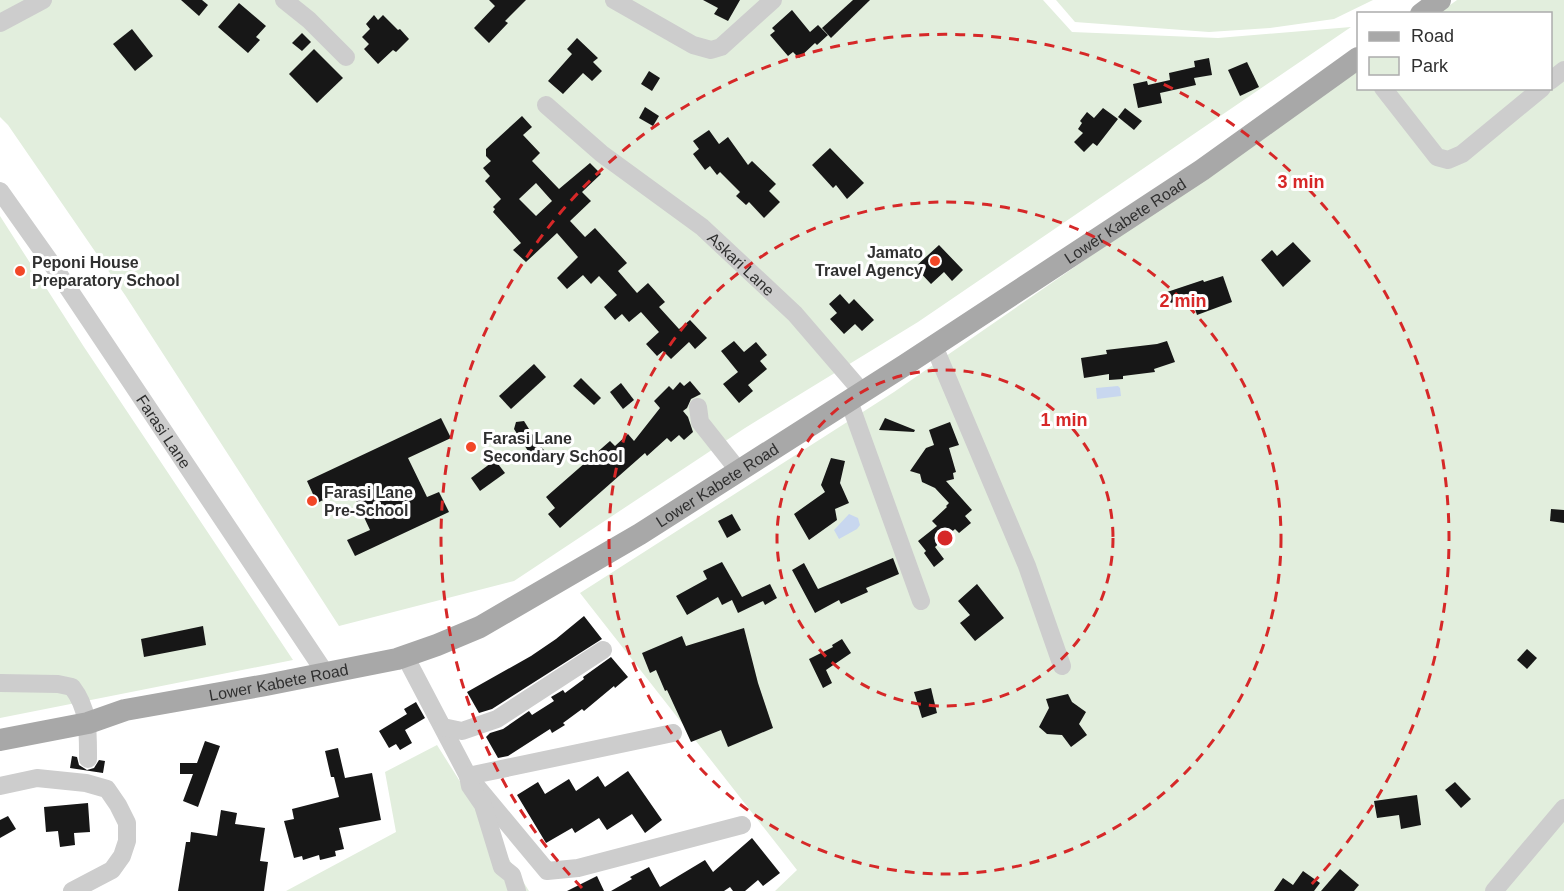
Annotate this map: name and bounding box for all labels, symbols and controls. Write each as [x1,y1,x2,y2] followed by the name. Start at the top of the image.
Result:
[1357,12,1552,90] legend
[1411,26,1454,46] text: Road
[1411,56,1449,76] text: Park
[1277,172,1325,192] text: 3 min
[1061,175,1189,267] street label: Lower Kabete Road
[704,229,778,299] street label: Askari Lane
[815,244,923,279] place label: Jamato Travel Agency
[32,254,180,289] place label: Peponi House Preparatory School
[928,254,942,268] marker: Jamato Travel Agency
[13,264,27,278] marker: Peponi House Preparatory School
[1159,291,1207,311] text: 2 min
[133,392,194,472] street label: Farasi Lane
[1040,410,1088,430] text: 1 min
[483,430,623,465] place label: Farasi Lane Secondary School
[464,440,478,454] marker: Farasi Lane Secondary School
[653,440,782,531] street label: Lower Kabete Road
[324,484,413,519] place label: Farasi Lane Pre-School
[305,494,319,508] marker: Farasi Lane Pre-School
[935,528,955,548] centre of rings
[208,661,350,704] street label: Lower Kabete Road

